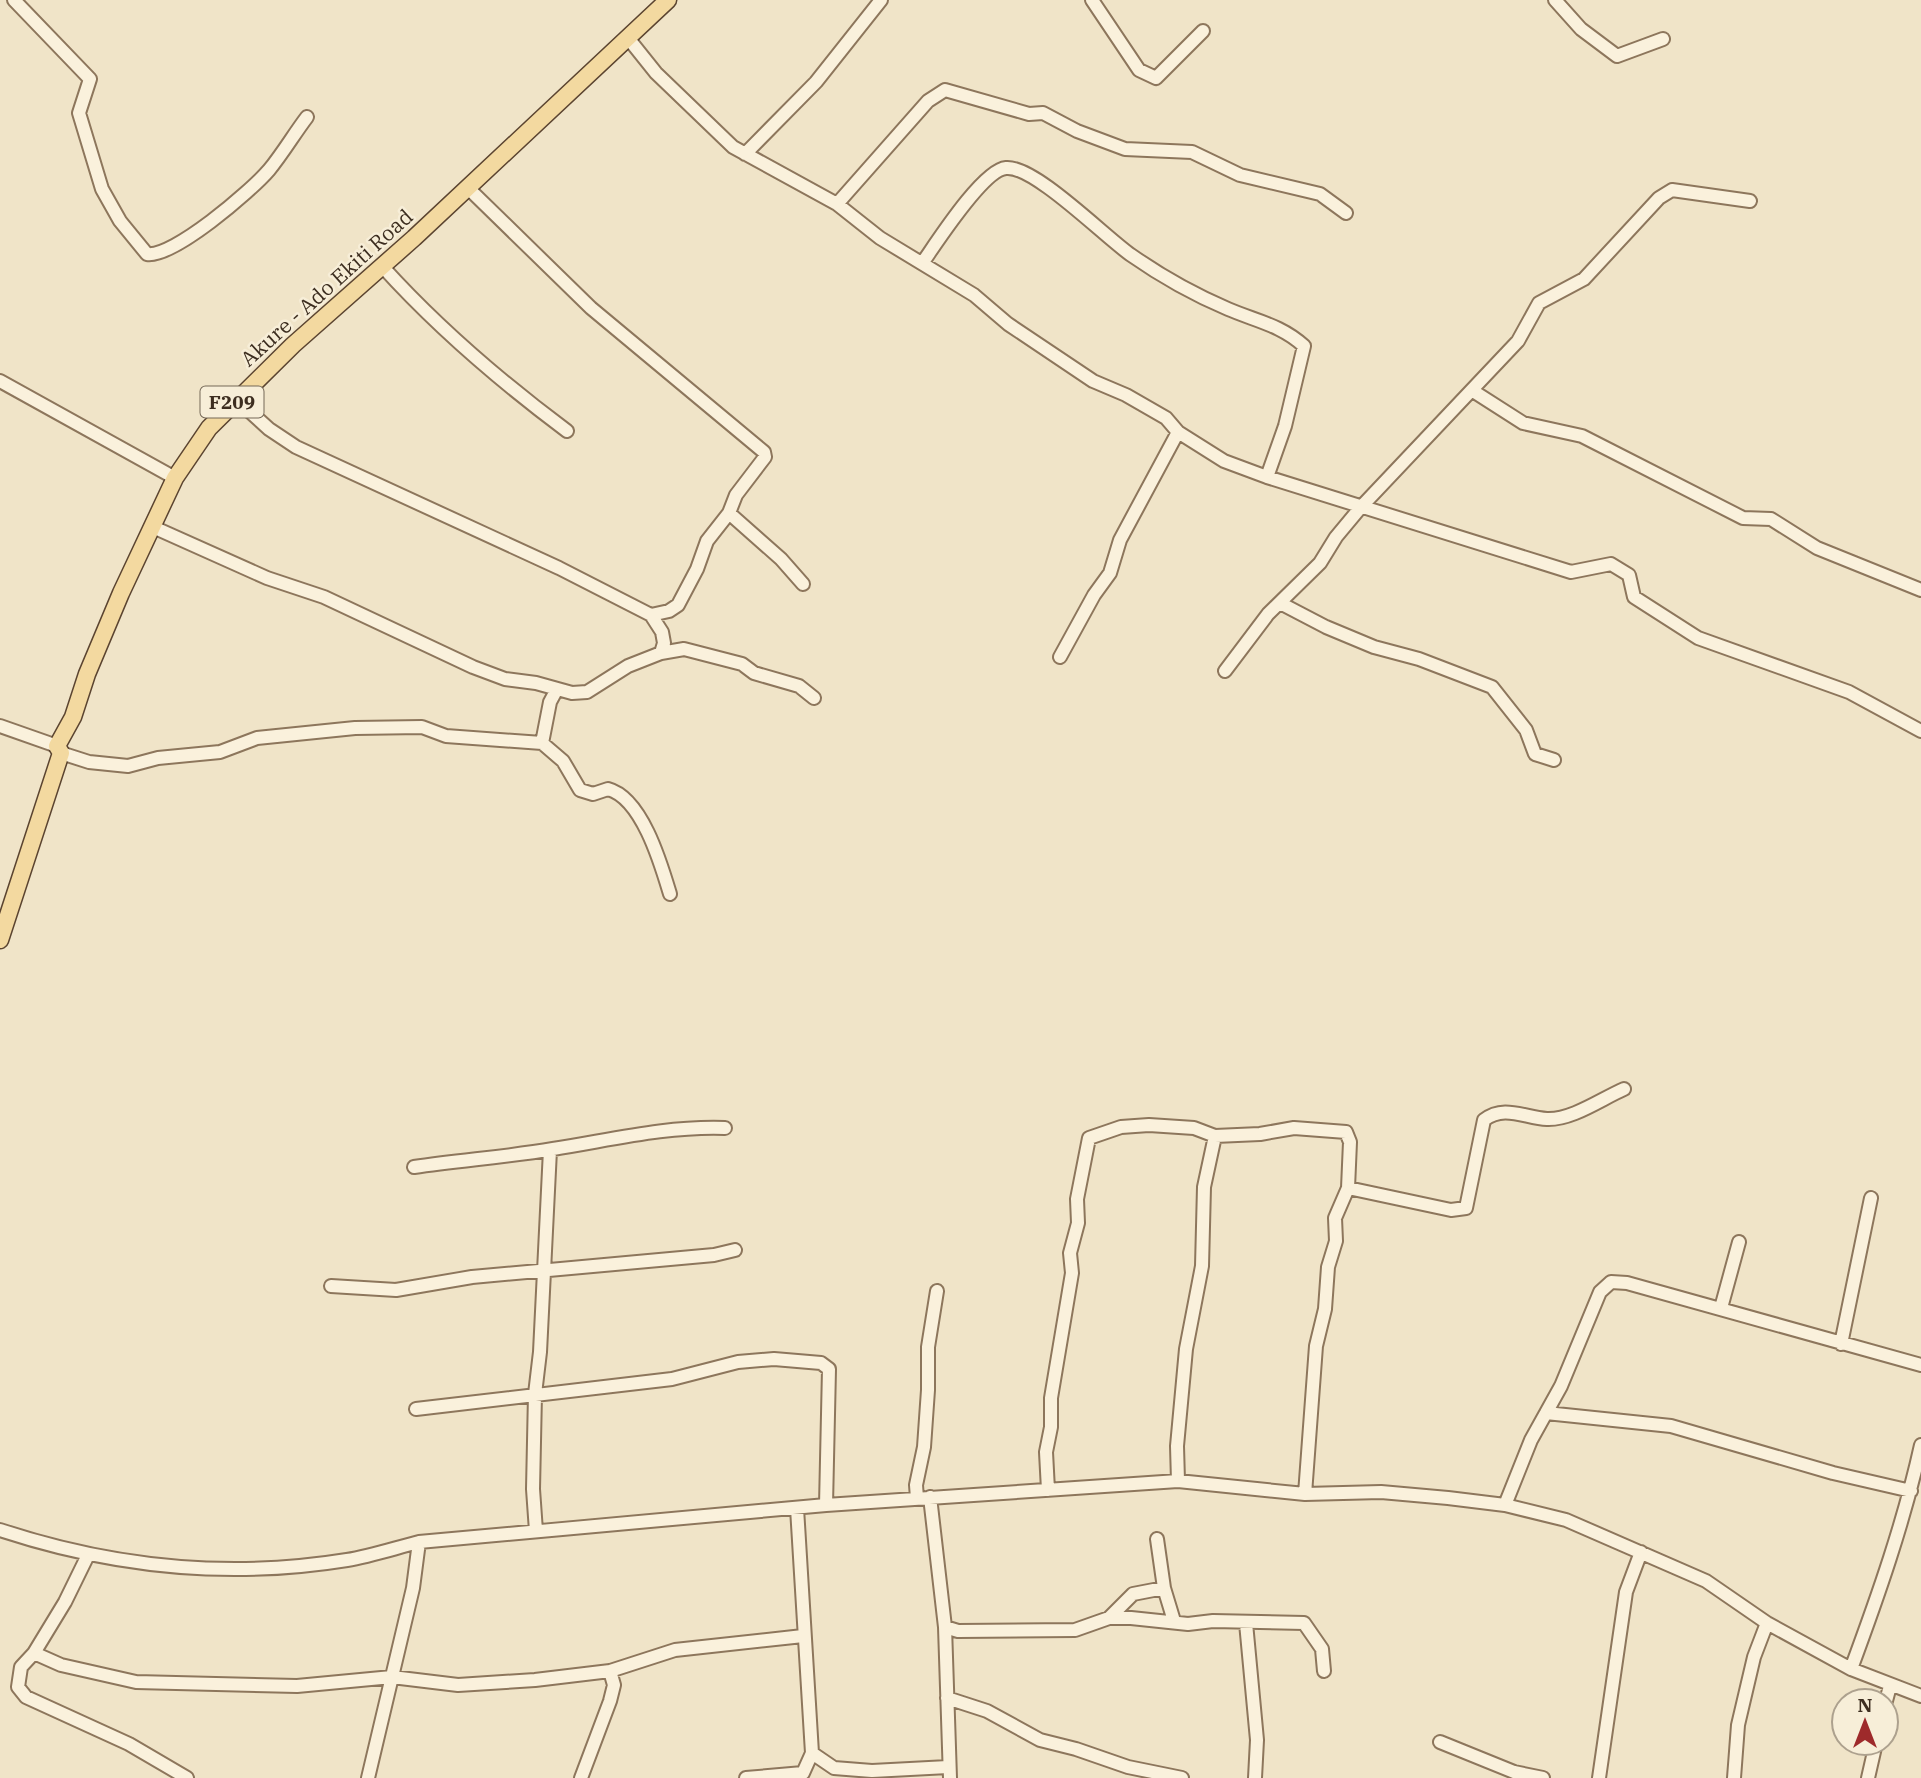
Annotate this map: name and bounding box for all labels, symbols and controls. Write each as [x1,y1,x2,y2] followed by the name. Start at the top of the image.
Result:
[234,202,419,372] street label: Akure - Ado Ekiti Road
[201,386,264,418] road number: F209
[1830,1687,1900,1757] north arrow
[1857,1693,1873,1717] text: N

